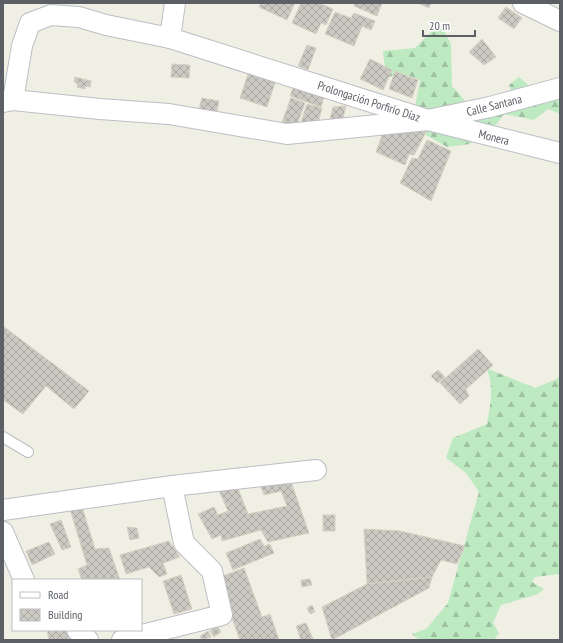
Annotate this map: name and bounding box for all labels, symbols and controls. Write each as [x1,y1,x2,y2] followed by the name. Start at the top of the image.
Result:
[423,12,475,38] scale bar
[429,18,450,33] text: 20 m
[316,77,422,125] street label: Prolongación Porfirio Díaz
[465,91,523,119] street label: Calle Santana
[477,126,511,148] street label: Monera
[12,579,142,631] legend
[48,587,68,602] text: Road
[48,607,83,622] text: Building

